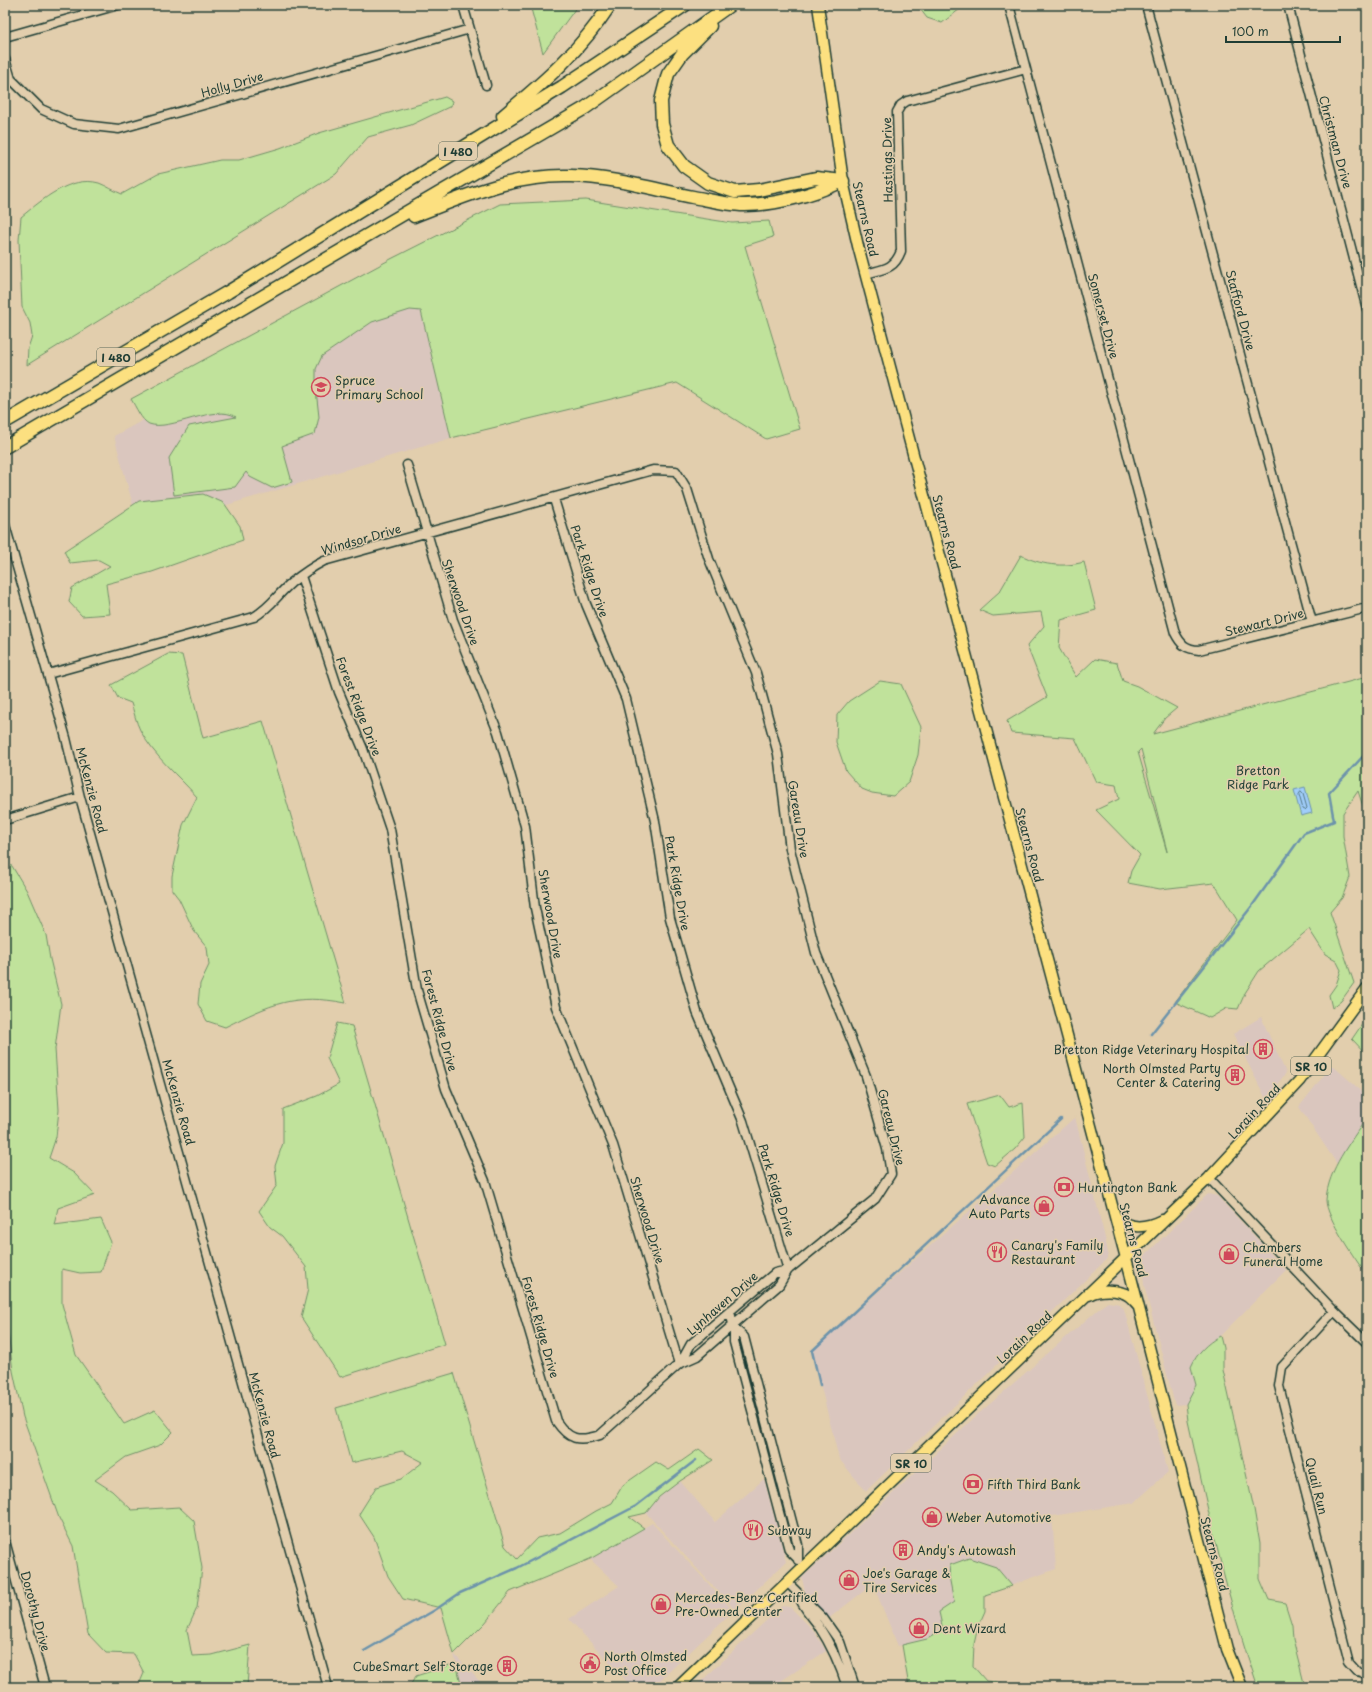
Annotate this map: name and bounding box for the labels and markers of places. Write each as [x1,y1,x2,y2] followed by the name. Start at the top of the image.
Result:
[335,371,423,403] place label: Spruce Primary School
[310,376,332,398] school or university icon: Spruce Primary School
[1252,1038,1274,1060] building icon: Bretton Ridge Veterinary Hospital
[1054,1040,1249,1058] place label: Bretton Ridge Veterinary Hospital
[1103,1059,1221,1091] place label: North Olmsted Party Center & Catering
[1224,1064,1246,1086] building icon: North Olmsted Party Center & Catering
[1053,1176,1075,1198] bank icon: Huntington Bank
[1078,1178,1177,1196] place label: Huntington Bank
[969,1190,1030,1222] place label: Advance Auto Parts
[1033,1195,1055,1217] shop icon: Advance Auto Parts
[1011,1236,1104,1268] place label: Canary's Family Restaurant
[1243,1238,1323,1270] place label: Chambers Funeral Home
[986,1241,1008,1263] restaurant icon: Canary's Family Restaurant
[1218,1243,1240,1265] shop icon: Chambers Funeral Home
[962,1473,984,1495] bank icon: Fifth Third Bank
[987,1475,1081,1493] place label: Fifth Third Bank
[921,1506,943,1528] shop icon: Weber Automotive
[946,1508,1051,1526] place label: Weber Automotive
[742,1519,764,1541] restaurant icon: Subway
[767,1521,812,1539] place label: Subway
[892,1539,914,1561] building icon: Andy's Autowash
[917,1541,1016,1559] place label: Andy's Autowash
[863,1564,951,1596] place label: Joe's Garage & Tire Services
[838,1569,860,1591] shop icon: Joe's Garage & Tire Services
[675,1588,818,1620] place label: Mercedes-Benz Certified Pre-Owned Center
[650,1593,672,1615] shop icon: Mercedes-Benz Certified Pre-Owned Center
[908,1617,930,1639] shop icon: Dent Wizard
[933,1619,1007,1637] place label: Dent Wizard
[604,1647,687,1679] place label: North Olmsted Post Office
[579,1652,601,1674] public building icon: North Olmsted Post Office
[496,1655,518,1677] building icon: CubeSmart Self Storage
[353,1657,493,1675] place label: CubeSmart Self Storage

